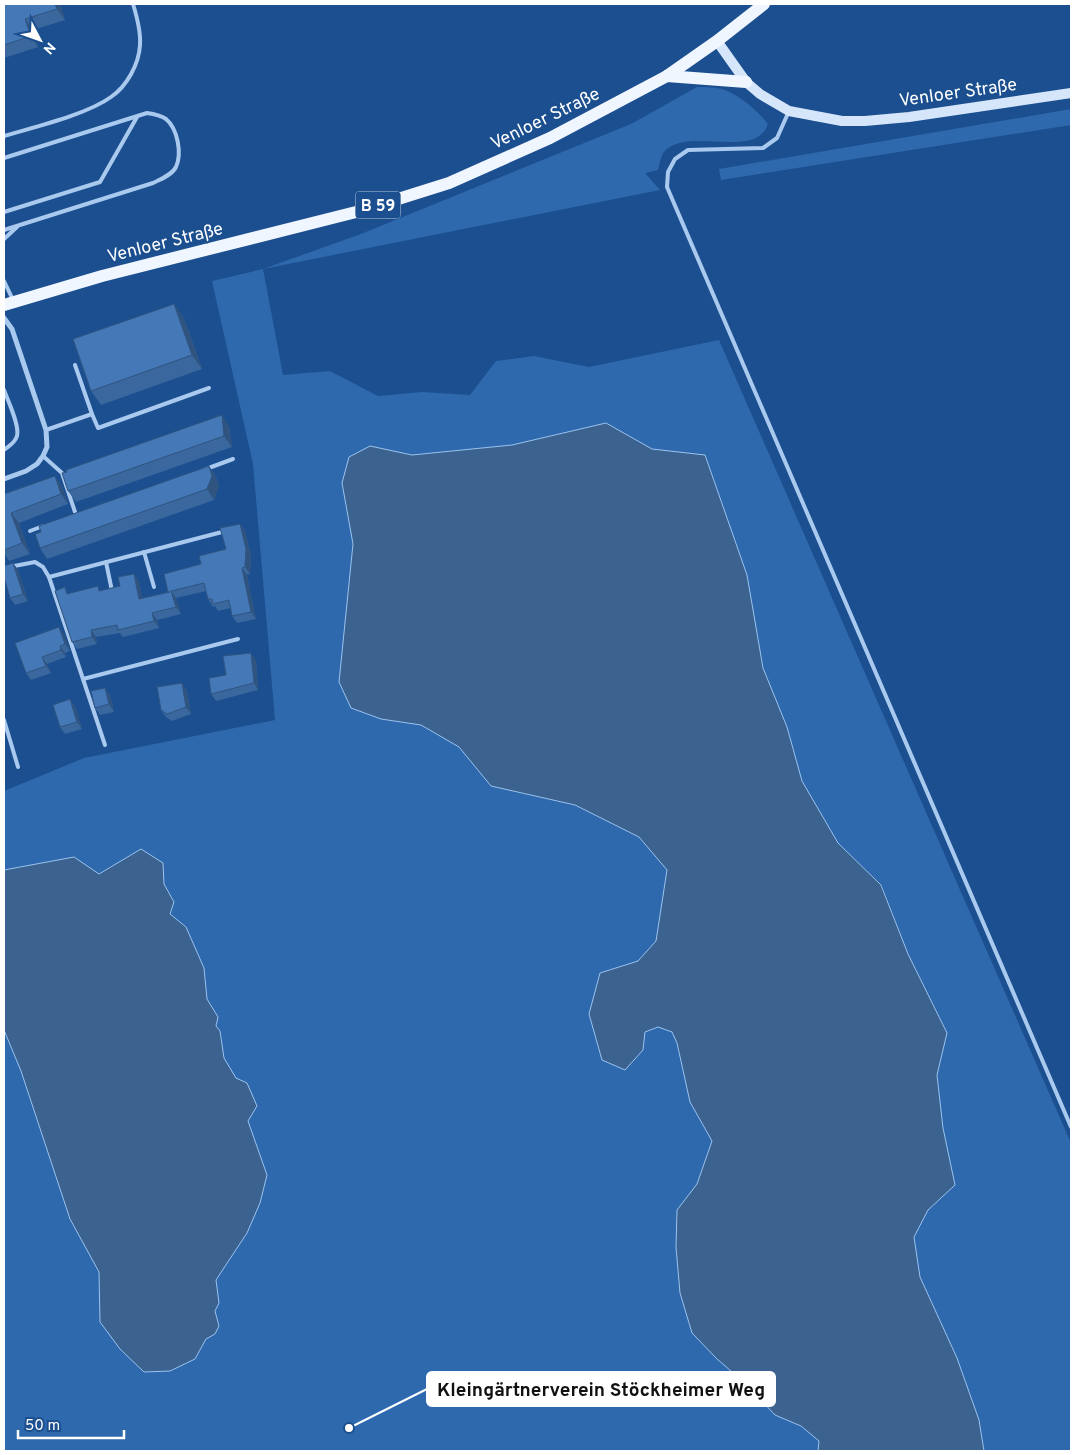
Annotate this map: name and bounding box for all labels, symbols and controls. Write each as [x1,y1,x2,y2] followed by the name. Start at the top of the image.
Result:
[15,15,65,65] north arrow
[39,38,58,57] text: N
[898,74,1019,113] street label: Venloer Straße
[487,83,604,156] street label: Venloer Straße
[356,192,400,218] road number: B 59
[105,218,226,269] street label: Venloer Straße
[427,1372,775,1406] callout: Kleingärtnerverein Stöckheimer Weg
[437,1379,765,1403] text: Kleingärtnerverein Stöckheimer Weg
[18,1408,124,1440] scale bar
[25,1417,60,1436] text: 50 m

